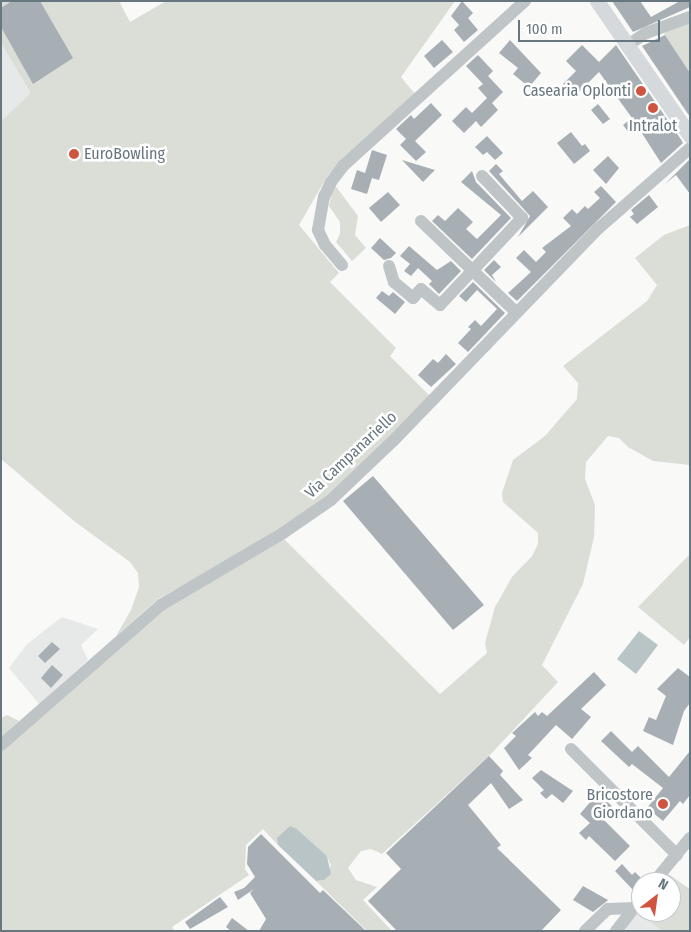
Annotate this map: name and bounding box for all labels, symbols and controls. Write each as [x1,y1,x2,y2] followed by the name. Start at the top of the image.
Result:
[521,10,664,42] scale bar
[526,20,563,38] text: 100 m
[523,81,631,101] place label: Casearia Oplonti
[635,85,647,97] marker: Casearia Oplonti
[647,102,659,114] marker: Intralot
[629,116,677,136] place label: Intralot
[84,144,165,164] place label: EuroBowling
[68,148,80,160] marker: EuroBowling
[301,408,401,502] street label: Via Campanariello
[586,785,653,823] place label: Bricostore Giordano
[657,798,669,810] marker: Bricostore Giordano
[631,872,681,922] north arrow
[655,875,671,894] text: N

